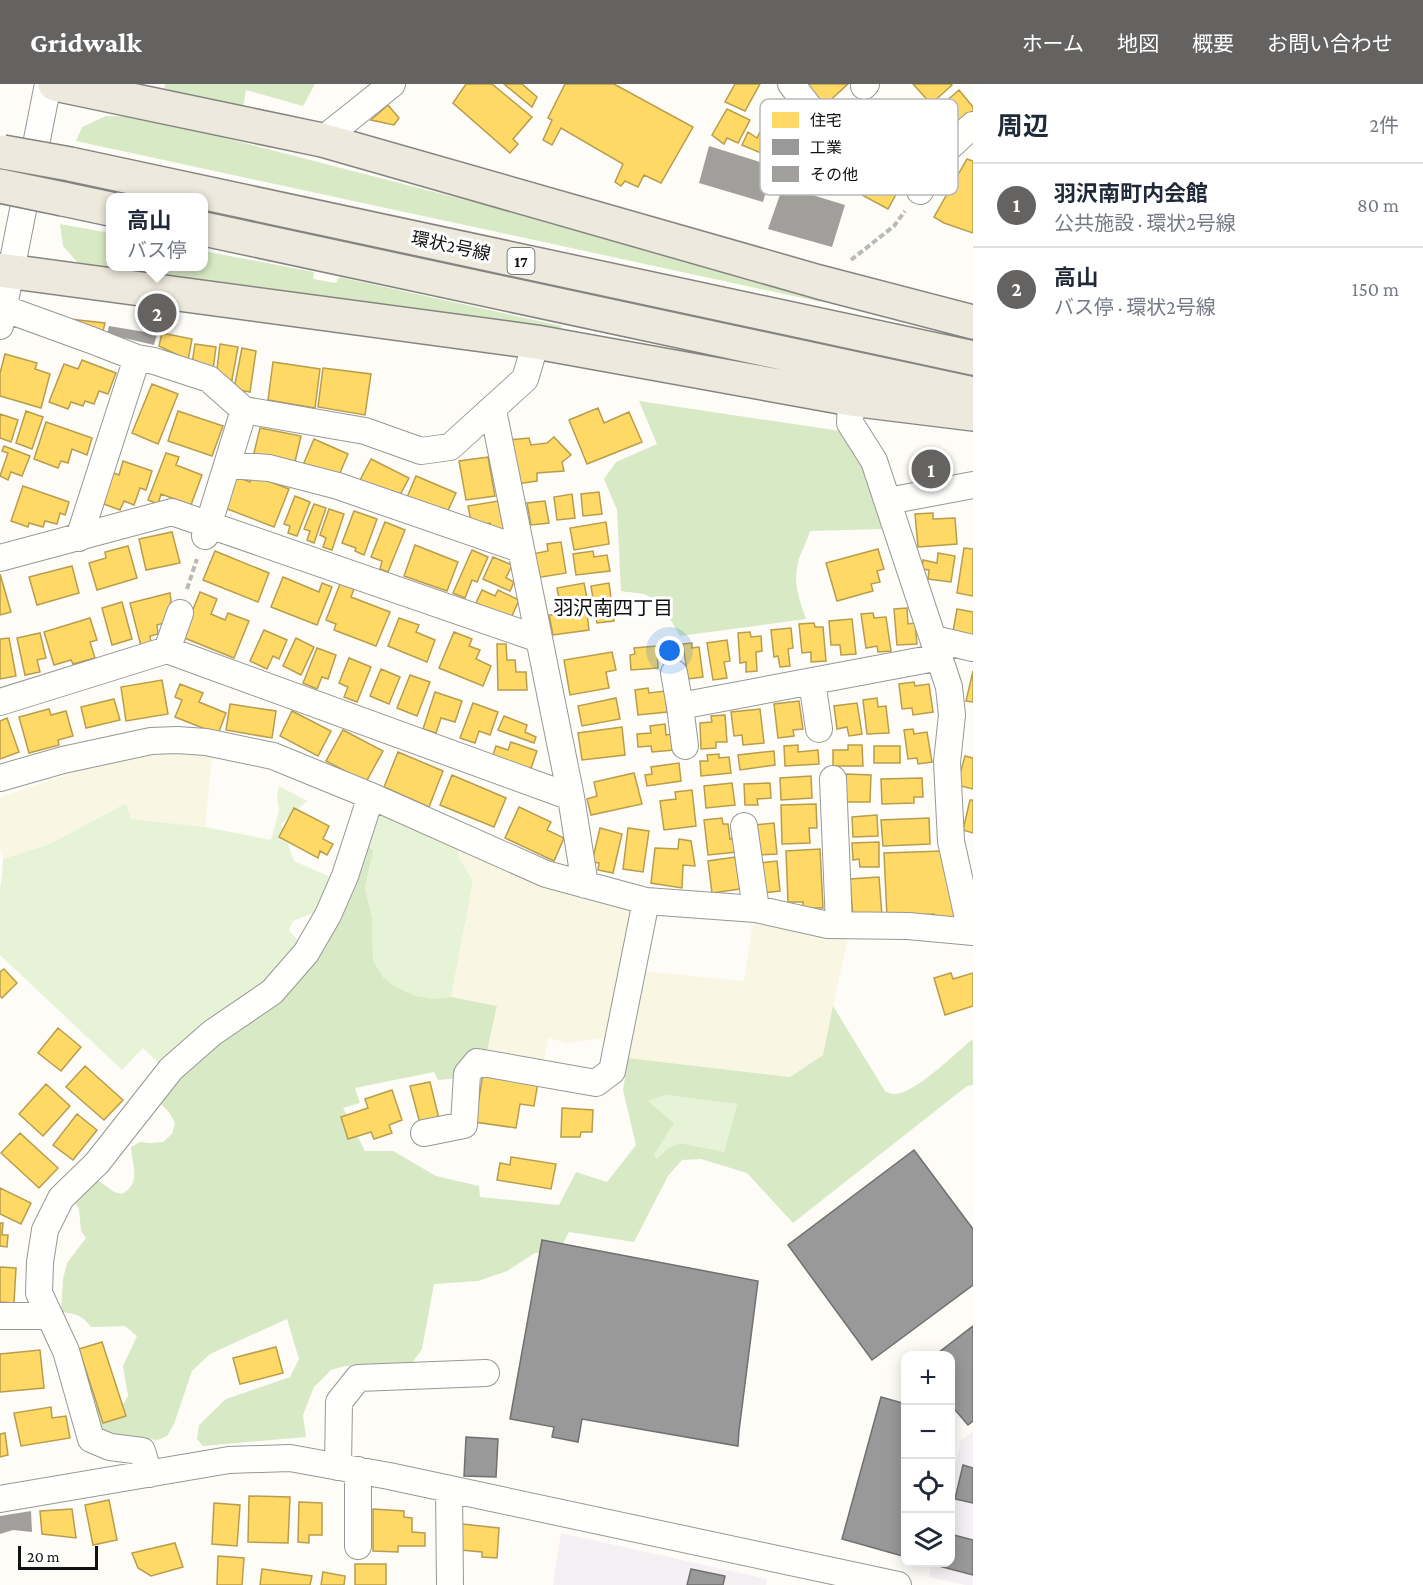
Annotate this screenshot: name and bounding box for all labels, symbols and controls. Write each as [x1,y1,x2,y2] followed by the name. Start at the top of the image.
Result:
[30,27,142,58] text: Gridwalk
[1022,32,1084,56] text: ホーム
[1117,32,1159,56] text: 地図
[1192,32,1234,56] text: 概要
[1267,32,1393,56] text: お問い合わせ
[760,99,958,195] legend
[810,112,842,129] text: 住宅
[997,112,1049,141] text: 周辺
[1369,114,1399,136] text: 2件
[810,139,842,156] text: 工業
[810,166,858,183] text: その他
[1054,181,1208,206] text: 羽沢南町内会館
[106,193,208,271] popup
[1013,194,1020,216] text: 1
[1357,194,1399,216] text: 80 m
[127,208,171,233] text: 高山
[1054,212,1236,234] text: 公共施設 · 環状2号線
[410,228,492,264] street label: 環状2号線
[127,239,187,261] text: バス停
[508,248,534,274] road number: 17
[1054,265,1098,290] text: 高山
[1011,278,1022,300] text: 2
[1352,278,1399,300] text: 150 m
[138,290,176,336] pin: 2
[1054,296,1216,318] text: バス停 · 環状2号線
[912,446,950,492] pin: 1
[553,597,673,619] district label: 羽沢南四丁目
[655,636,684,665] your location
[901,1351,955,1567] map controls
[901,1351,955,1405] button: +
[901,1405,955,1459] button: −
[901,1459,955,1513] button: locate
[901,1513,955,1567] button: layers
[18,1543,98,1570] scale bar
[27,1548,60,1565] text: 20 m

